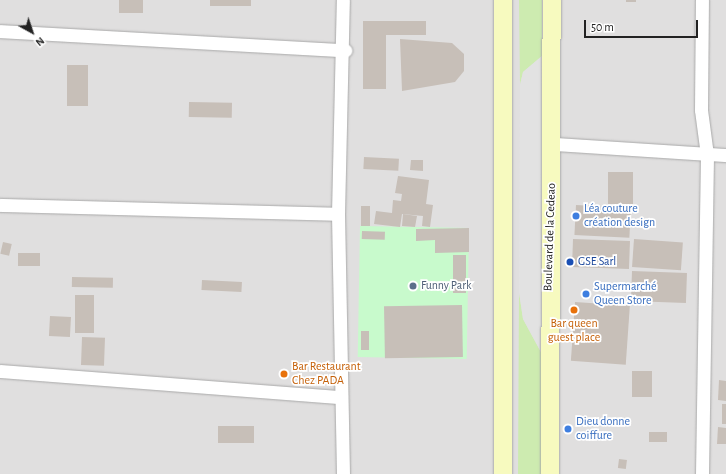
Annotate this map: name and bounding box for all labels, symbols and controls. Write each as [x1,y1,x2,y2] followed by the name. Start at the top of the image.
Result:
[12,12,52,52] north arrow
[586,12,700,38] scale bar
[591,21,614,33] text: 50 m
[34,35,47,48] text: N
[541,183,559,291] street label: Boulevard de la Cedeao
[584,202,655,230] place label: Léa couture création design
[571,211,581,221] marker: Léa couture création design
[578,255,616,269] place label: GSE Sarl
[565,257,575,267] marker: GSE Sarl
[421,279,471,293] place label: Funny Park
[594,280,657,308] place label: Supermarché Queen Store
[408,281,418,291] marker: Funny Park
[581,289,591,299] marker: Supermarché Queen Store
[569,305,579,315] marker: Bar queen guest place
[548,317,600,345] place label: Bar queen guest place
[292,360,360,388] place label: Bar Restaurant Chez PADA
[279,369,289,379] marker: Bar Restaurant Chez PADA
[576,415,630,443] place label: Dieu donne coiffure
[563,424,573,434] marker: Dieu donne coiffure

